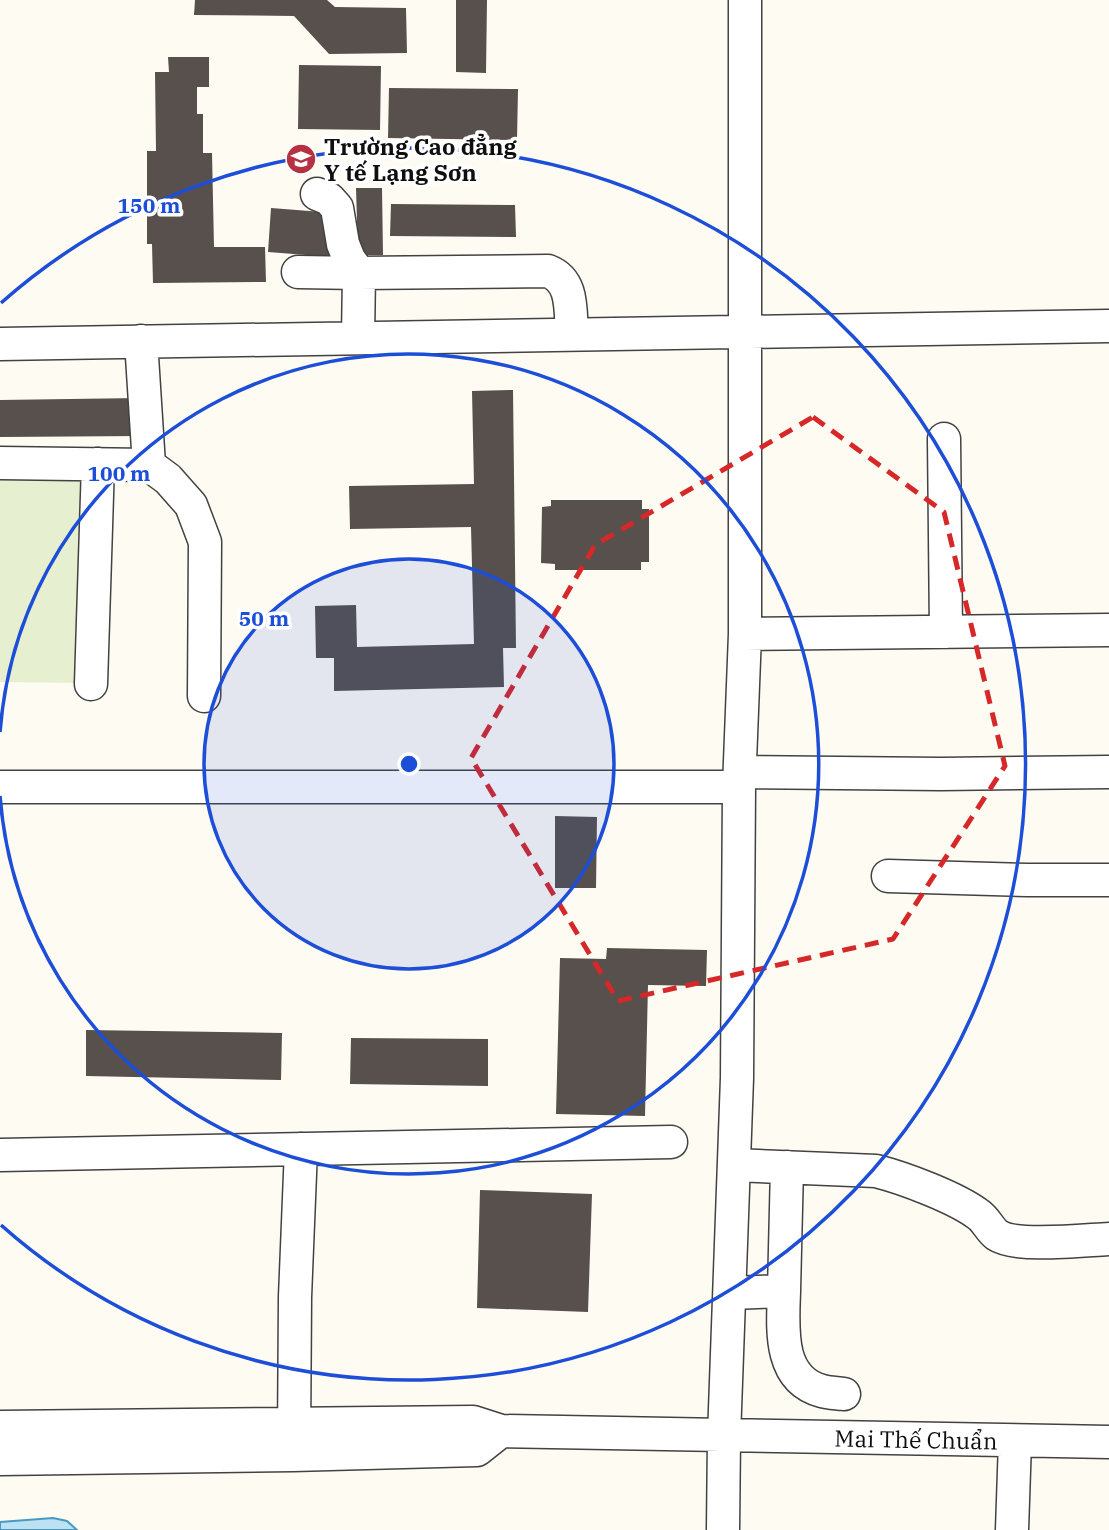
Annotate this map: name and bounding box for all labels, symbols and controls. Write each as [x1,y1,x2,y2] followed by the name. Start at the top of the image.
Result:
[324,131,518,187] place label: Trường Cao đẳng Y tế Lạng Sơn
[284,142,318,176] school or university icon: Trường Cao đẳng Y tế Lạng Sơn
[117,191,181,219] text: 150 m
[87,459,151,487] text: 100 m
[239,604,289,632] text: 50 m
[397,752,421,776] centre of rings
[834,1423,998,1455] street label: Mai Thế Chuẩn

